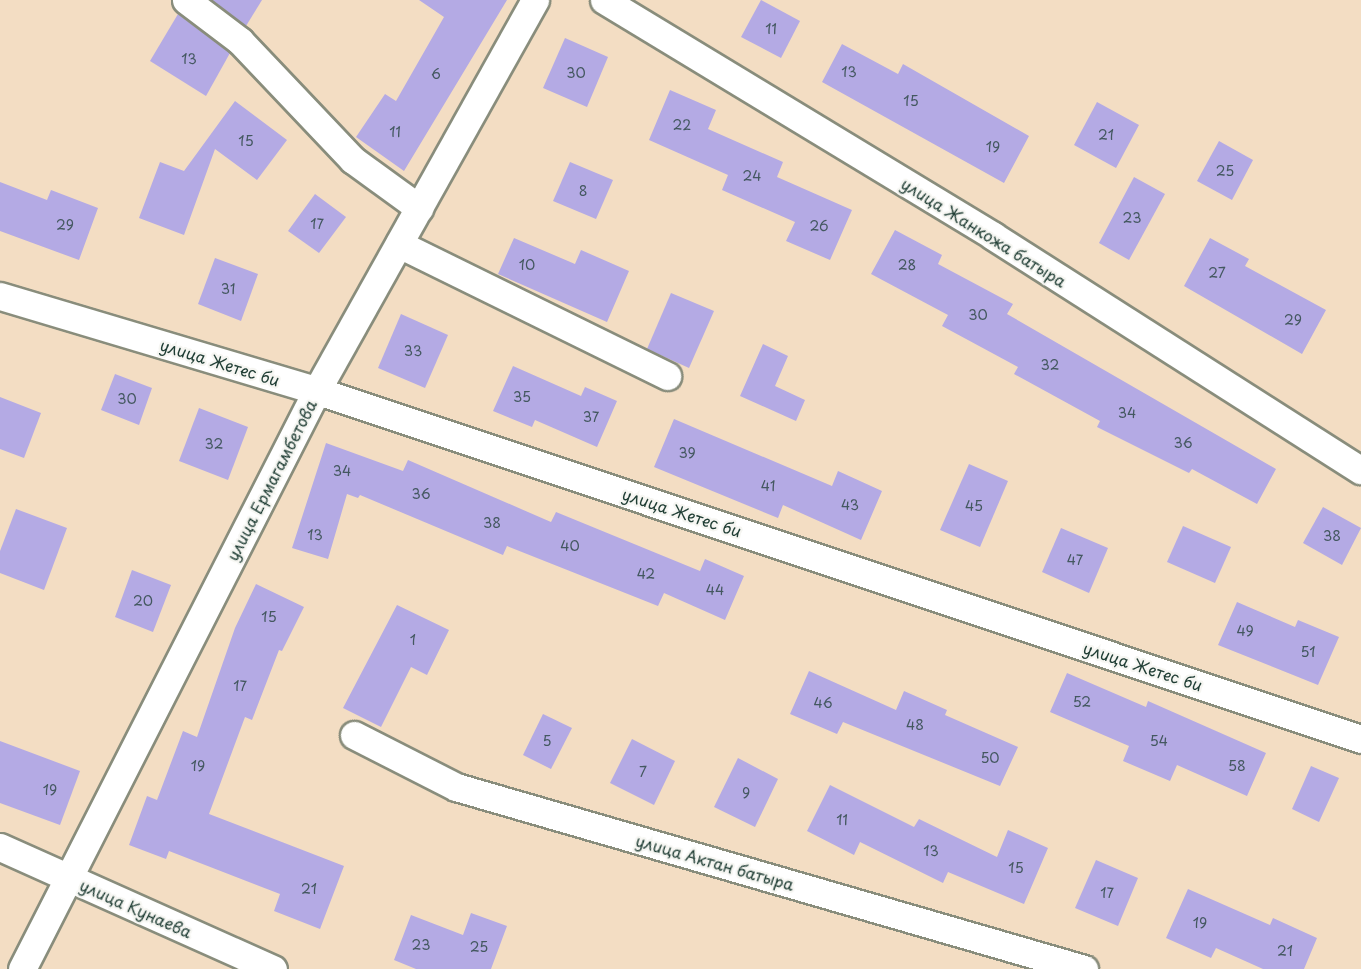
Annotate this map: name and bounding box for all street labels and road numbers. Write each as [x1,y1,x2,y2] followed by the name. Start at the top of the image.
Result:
[897,173,1071,291] street label: улица Жанкожа батыра
[157,334,283,390] street label: улица Жетес би
[222,396,320,564] street label: улица Ермагамбетова
[619,483,745,541] street label: улица Жетес би
[1080,637,1206,695] street label: улица Жетес би
[633,830,797,894] street label: улица Актан батыра
[77,875,195,941] street label: улица Кунаева

